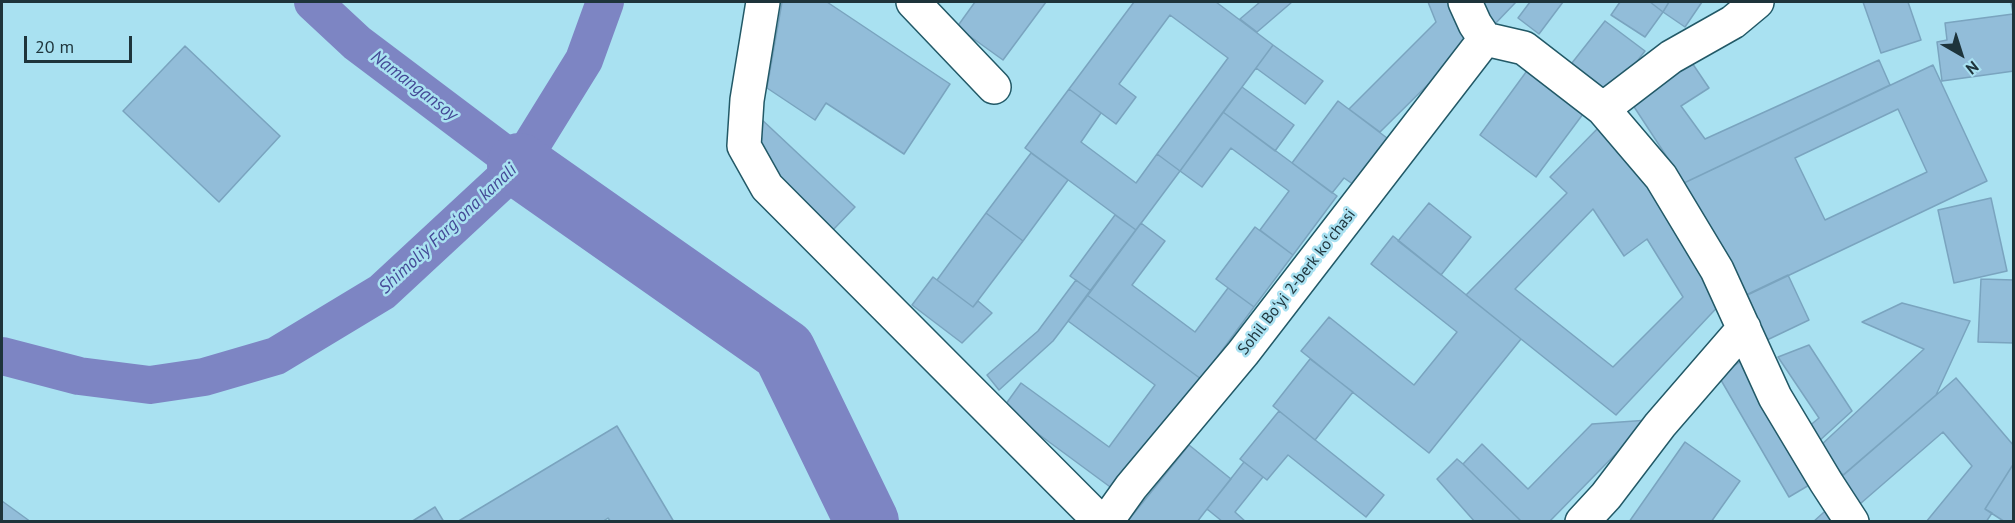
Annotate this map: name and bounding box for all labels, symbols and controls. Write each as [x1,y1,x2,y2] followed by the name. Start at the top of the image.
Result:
[27,24,135,62] scale bar
[1931,24,1991,84] north arrow
[35,35,74,58] text: 20 m
[366,46,462,126] water label: Namangansoy
[1962,57,1983,79] text: N
[375,159,521,299] water label: Shimoliy Fargʻona kanali
[1234,205,1360,359] street label: Sohil Boʻyi 2-berk koʻchasi

